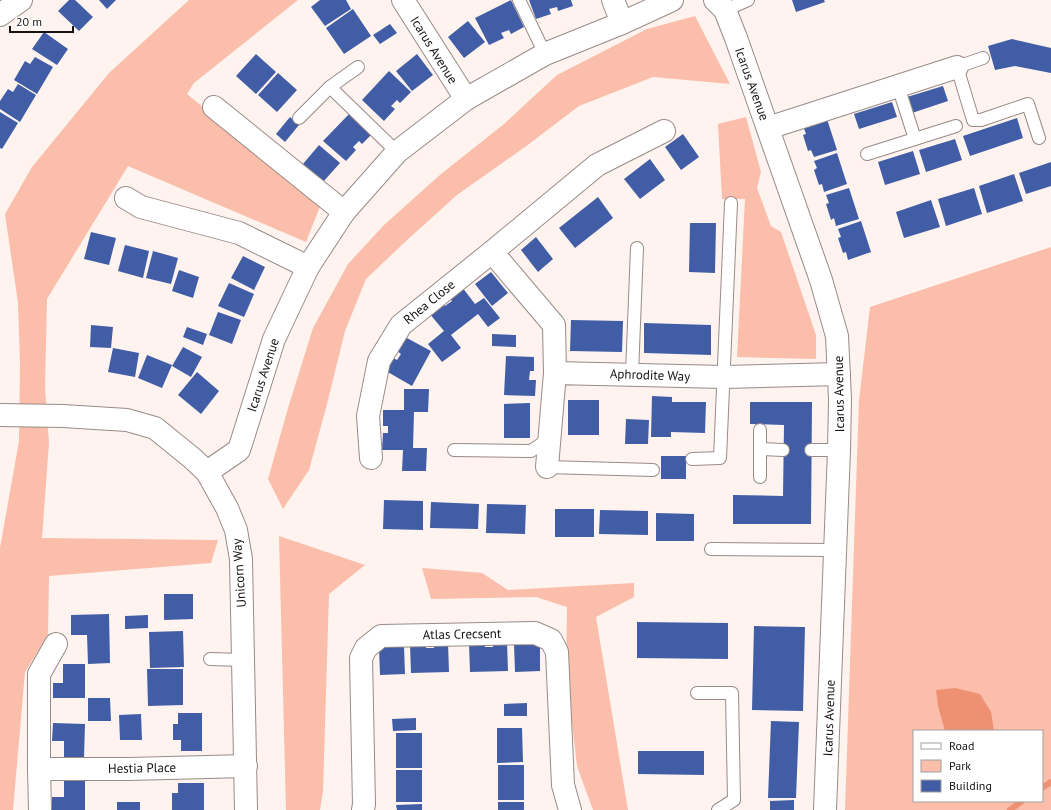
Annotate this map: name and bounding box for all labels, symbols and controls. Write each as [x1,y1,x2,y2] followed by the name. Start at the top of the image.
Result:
[10,8,73,34] scale bar
[406,13,462,87] street label: Icarus Avenue
[16,14,42,29] text: 20 m
[731,45,773,123] street label: Icarus Avenue
[400,276,458,328] street label: Rhea Close
[243,336,283,414] street label: Icarus Avenue
[830,356,848,432] street label: Icarus Avenue
[610,365,690,385] street label: Aphrodite Way
[228,538,250,608] street label: Unicorn Way
[423,625,502,643] street label: Atlas Crecsent
[819,679,839,757] street label: Icarus Avenue
[913,730,1043,802] legend
[949,738,974,753] text: Road
[949,758,971,773] text: Park
[108,759,176,777] street label: Hestia Place
[949,778,992,793] text: Building

